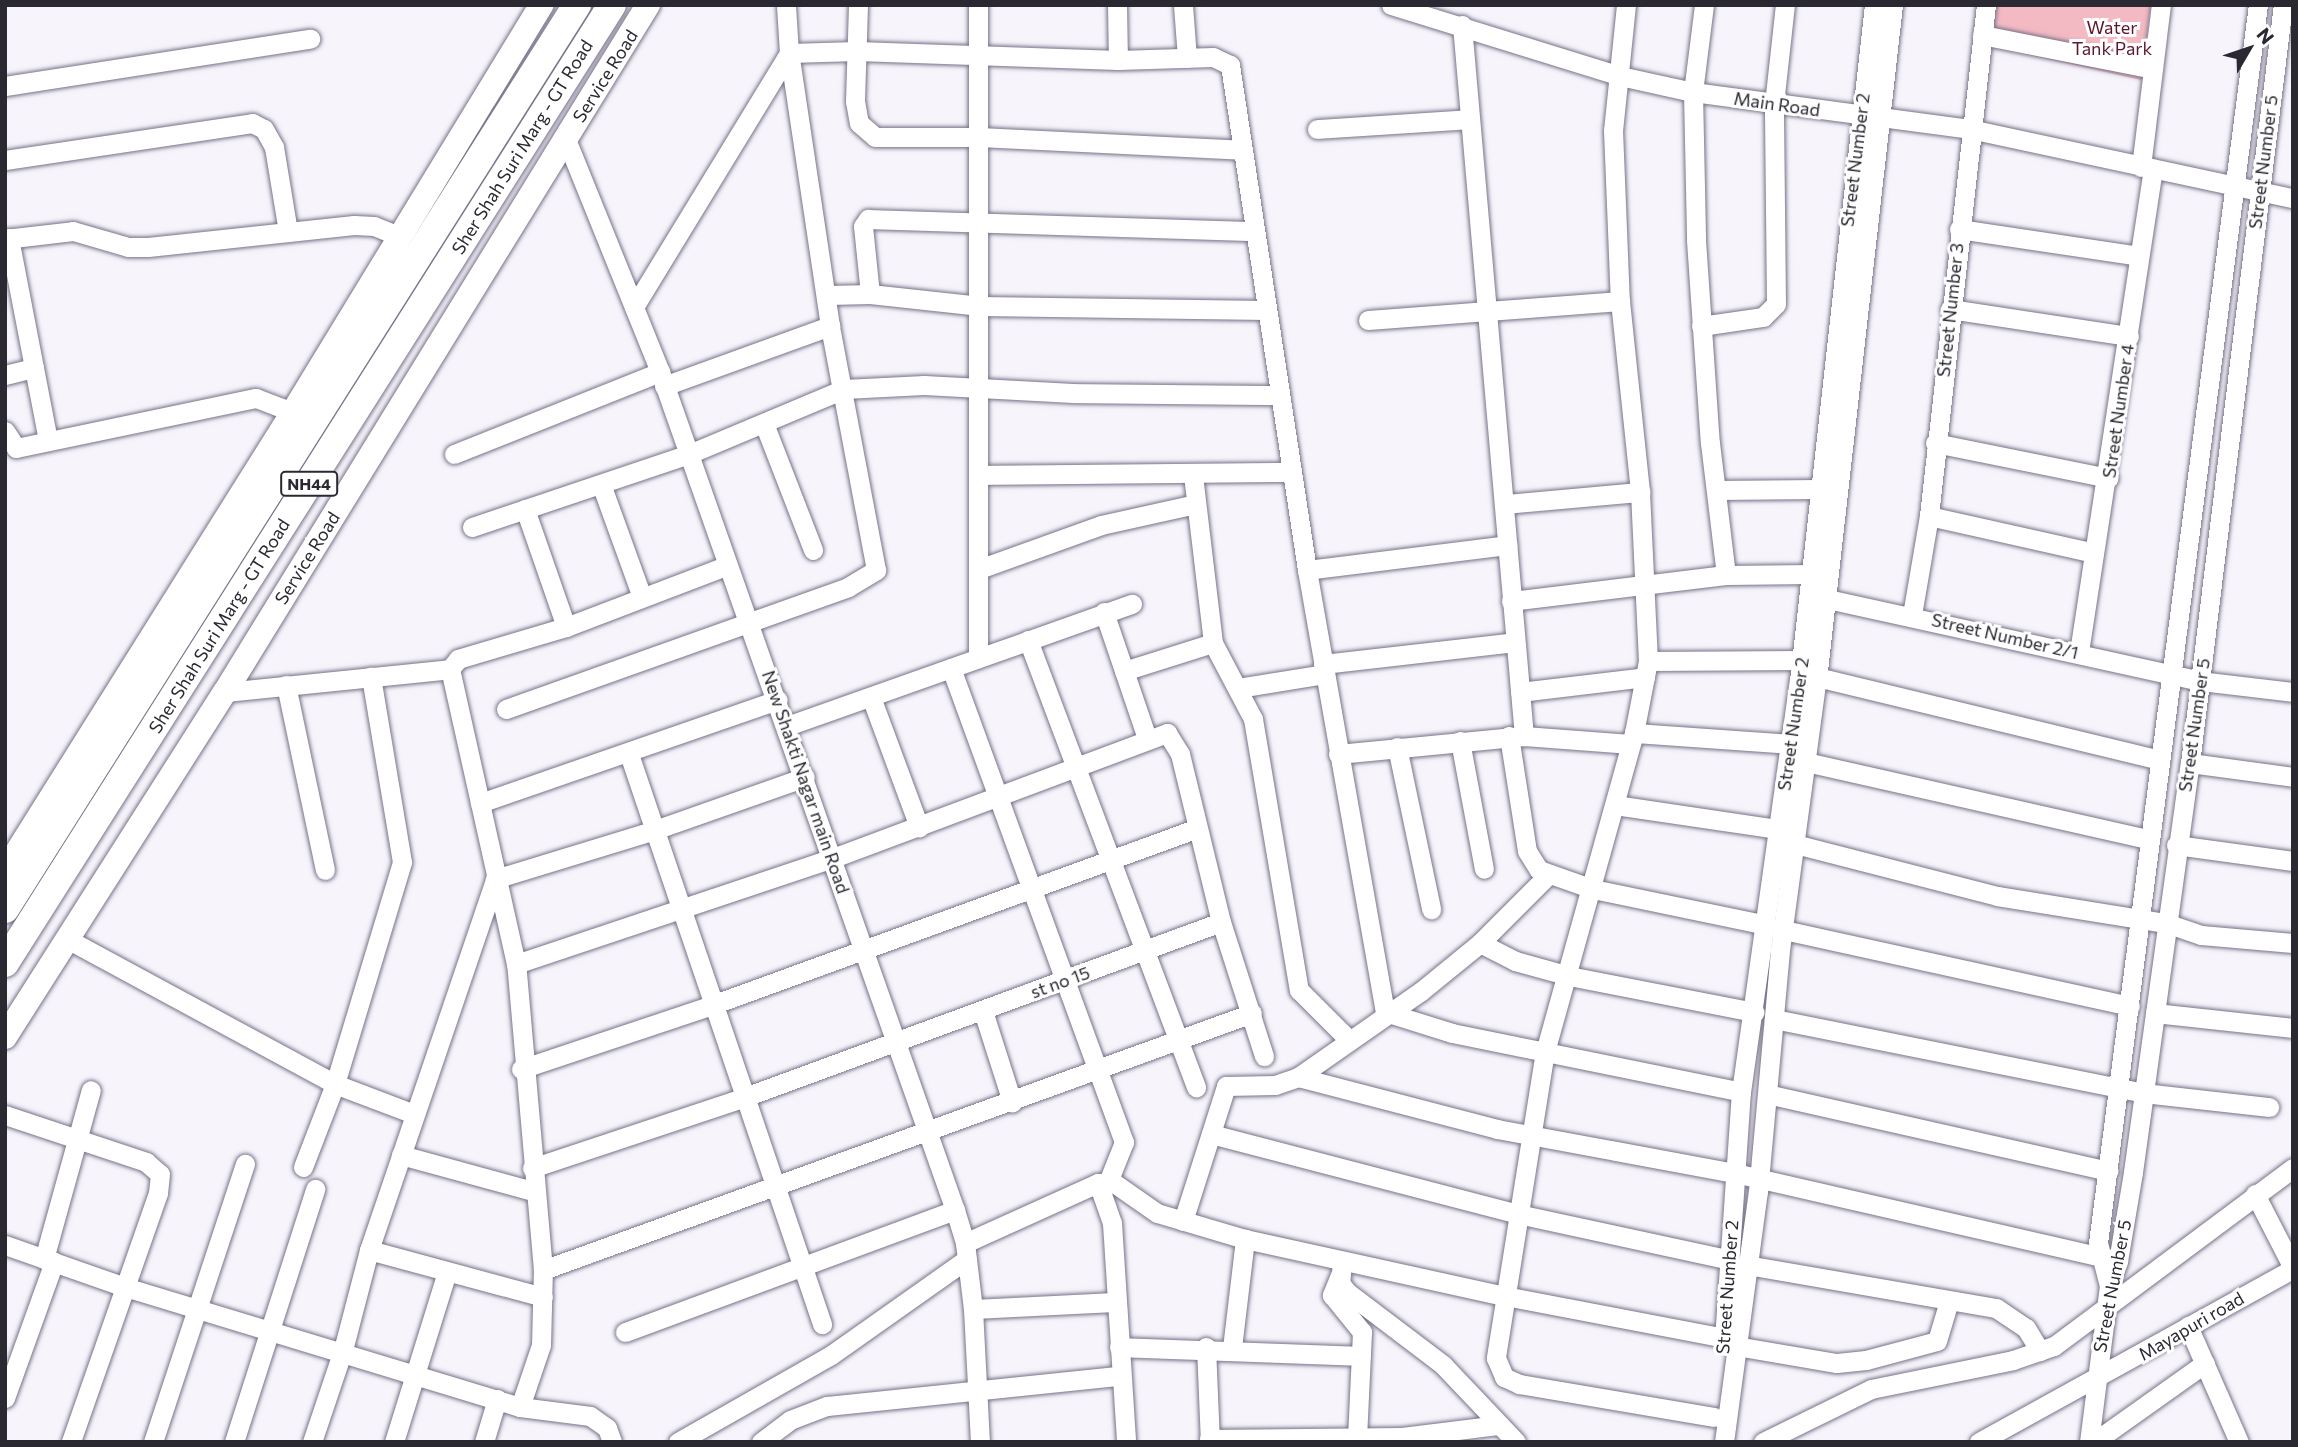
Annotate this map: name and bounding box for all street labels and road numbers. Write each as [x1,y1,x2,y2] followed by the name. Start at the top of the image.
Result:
[568,26,642,126] street label: Service Road
[447,36,597,258] street label: Sher Shah Suri Marg - GT Road
[1732,87,1822,121] street label: Main Road
[1836,92,1874,228] street label: Street Number 2
[2244,94,2282,230] street label: Street Number 5
[1932,242,1968,378] street label: Street Number 3
[2098,343,2138,479] street label: Street Number 4
[279,471,339,496] road number: NH44
[270,508,344,608] street label: Service Road
[144,515,294,737] street label: Sher Shah Suri Marg - GT Road
[1929,609,2081,663] street label: Street Number 2/1
[1773,656,1813,792] street label: Street Number 2
[2174,657,2214,793] street label: Street Number 5
[758,668,854,896] street label: New Shakti Nagar main Road
[1027,961,1093,1003] street label: st no 15
[2089,1218,2135,1354] street label: Street Number 5
[1712,1219,1742,1355] street label: Street Number 2
[2134,1287,2248,1365] street label: Mayapuri road

